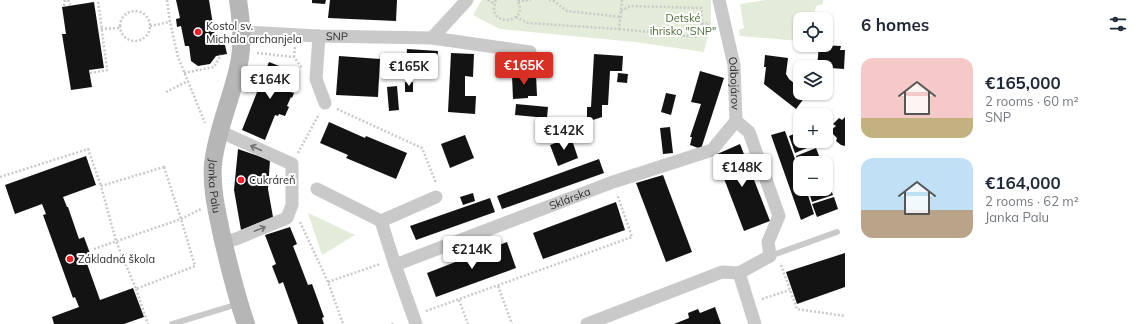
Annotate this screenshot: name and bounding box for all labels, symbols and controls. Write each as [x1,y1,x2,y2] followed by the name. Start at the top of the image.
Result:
[650,11,716,38] park label: Detské ihrisko "SNP"
[793,12,833,196] map controls
[793,12,833,52] button: locate
[1107,13,1129,35] icon: filters
[861,14,929,35] text: 6 homes
[206,19,302,46] place label: Kostol sv. Michala archanjela
[193,27,203,37] marker: Kostol sv. Michala archanjela
[326,29,348,44] street label: SNP
[496,52,552,86] pin: €165K
[381,53,437,87] pin: €165K
[725,55,743,110] street label: Odbojárov
[504,57,544,73] text: €165K
[389,58,429,74] text: €165K
[793,60,833,100] button: layers
[242,66,298,100] pin: €164K
[250,71,290,87] text: €164K
[985,72,1061,93] text: €165,000
[893,74,941,122] icon: home
[985,93,1079,109] text: 2 rooms · 60 m²
[793,108,833,148] button: +
[985,109,1011,125] text: SNP
[536,117,592,151] pin: €142K
[544,122,584,138] text: €142K
[251,144,263,151] one-way arrow
[714,154,770,188] pin: €148K
[793,156,833,196] button: −
[206,158,224,214] street label: Janka Palu
[722,159,762,175] text: €148K
[985,172,1061,193] text: €164,000
[249,173,295,187] place label: Cukráreň
[893,174,941,222] icon: home
[236,175,246,185] marker: Cukráreň
[547,184,593,213] street label: Sklárska
[985,193,1079,209] text: 2 rooms · 62 m²
[985,209,1049,225] text: Janka Palu
[254,225,266,232] one-way arrow
[444,236,500,270] pin: €214K
[452,241,492,257] text: €214K
[78,252,155,266] place label: Základná škola
[65,254,75,264] marker: Základná škola

